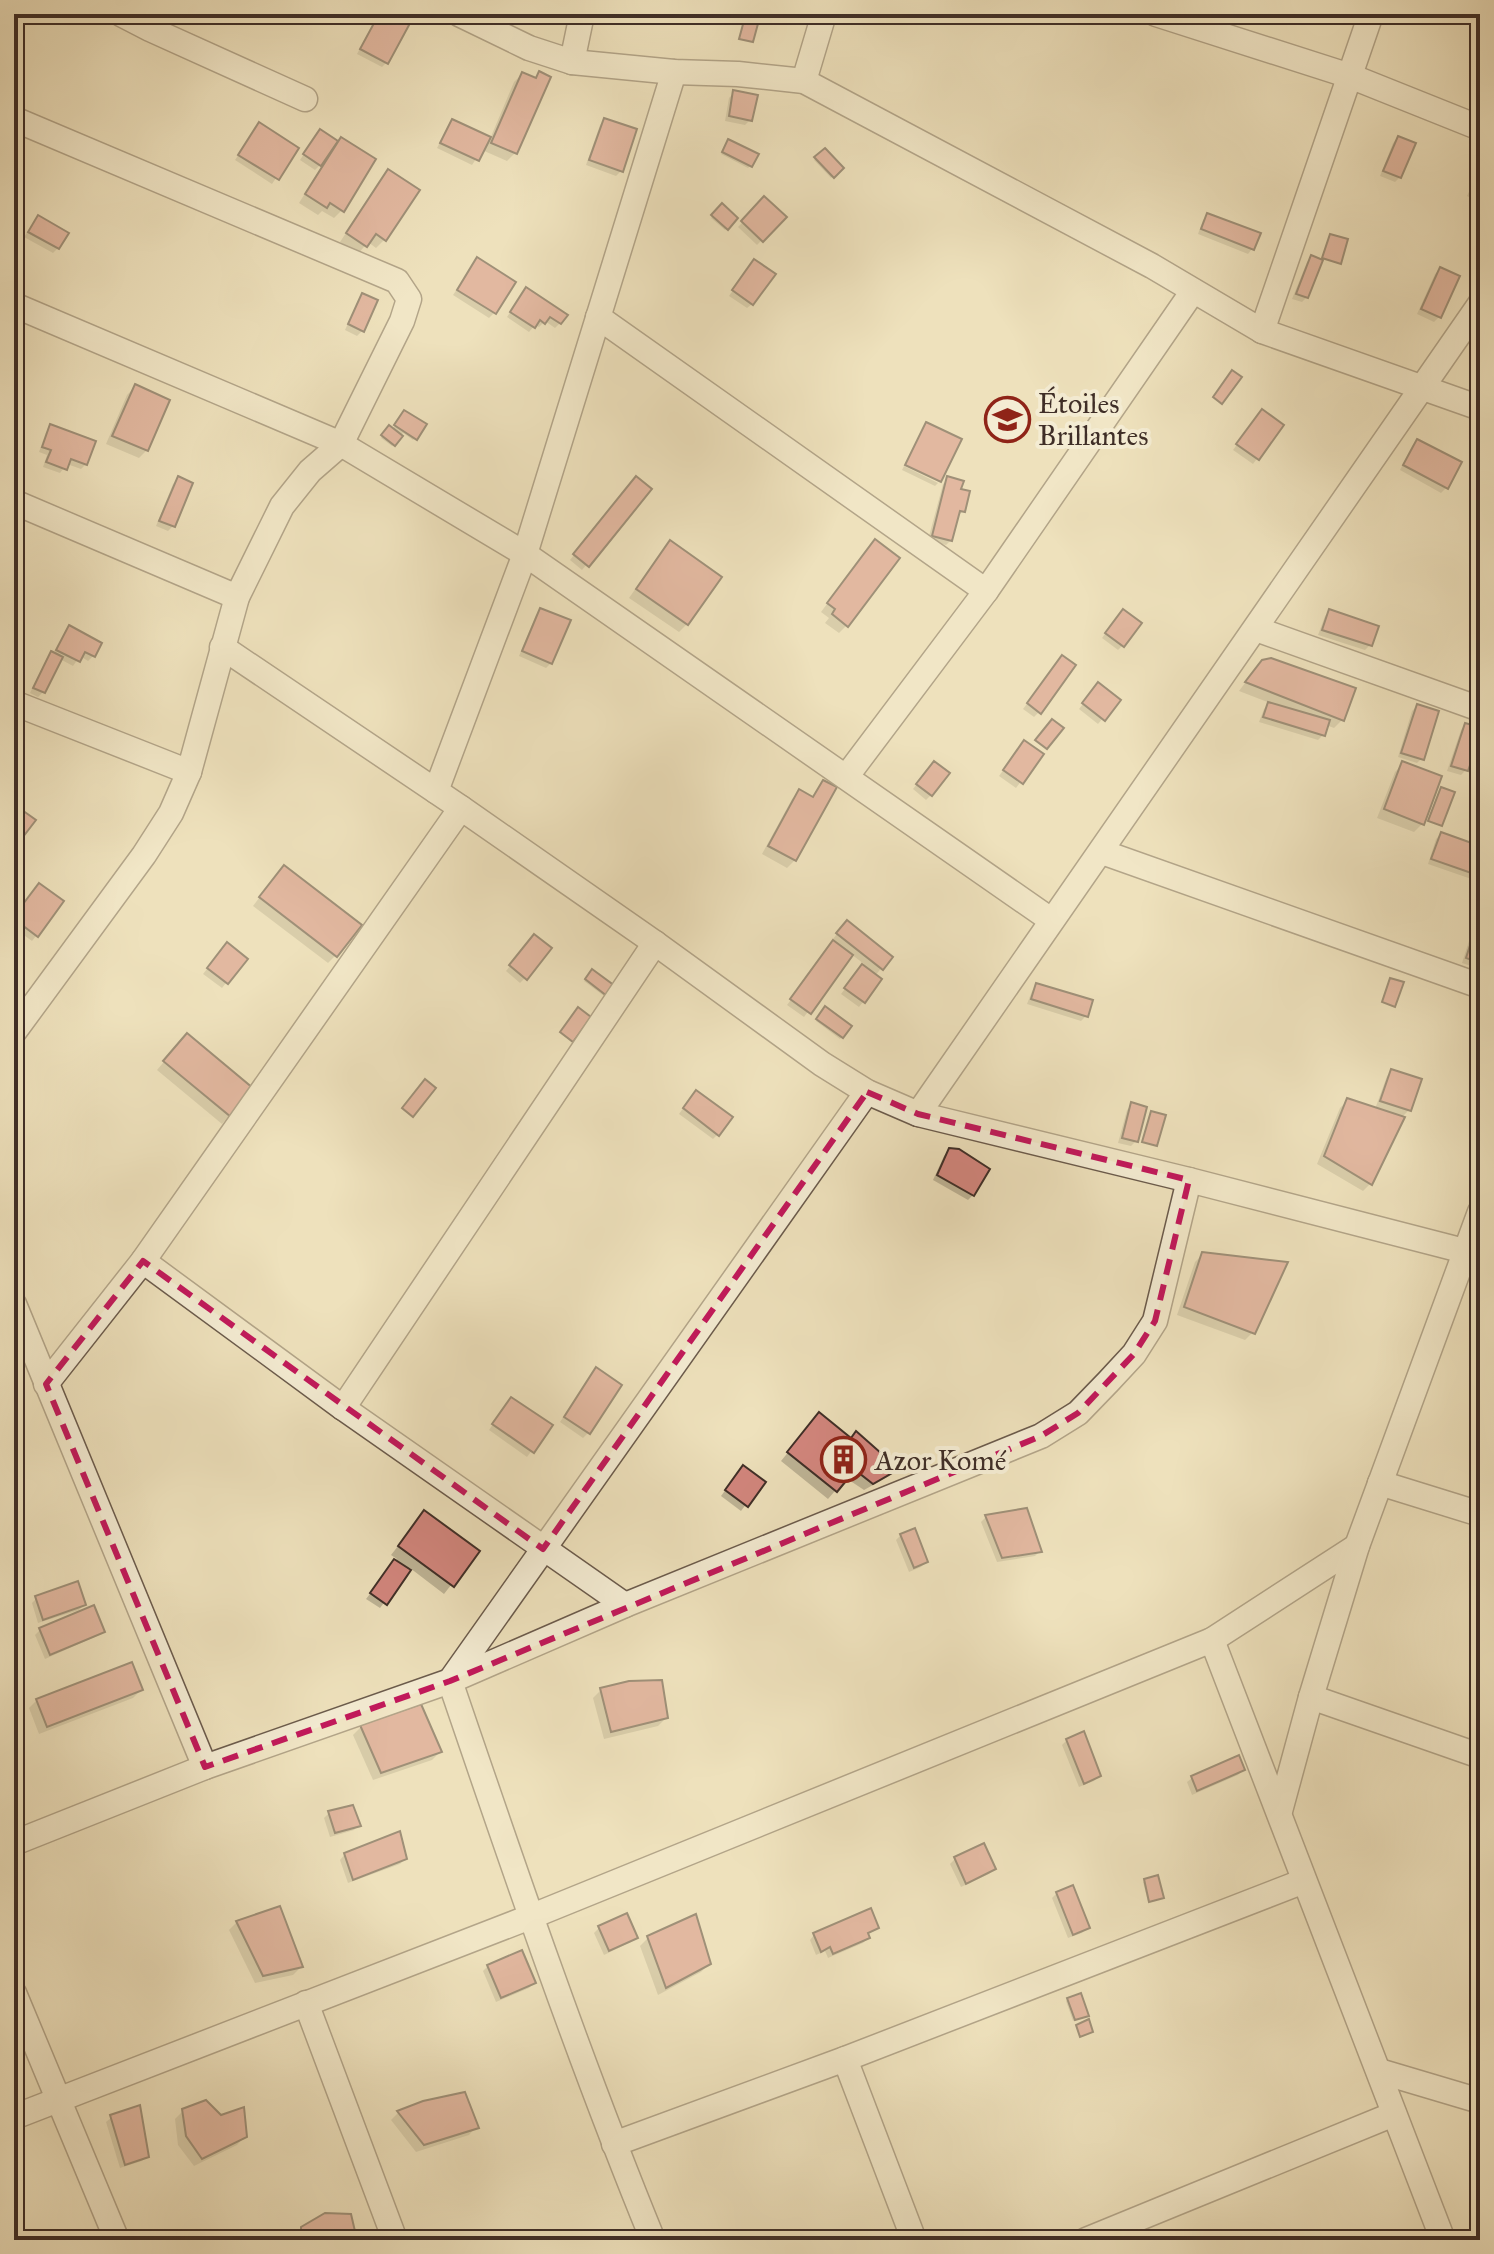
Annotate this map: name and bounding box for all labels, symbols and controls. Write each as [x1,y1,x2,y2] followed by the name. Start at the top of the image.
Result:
[1038,386,1148,453] place label: Étoiles Brillantes
[983,395,1031,443] school or university icon: Étoiles Brillantes
[820,1436,868,1484] building icon: Azor Komé
[874,1443,1007,1478] place label: Azor Komé

